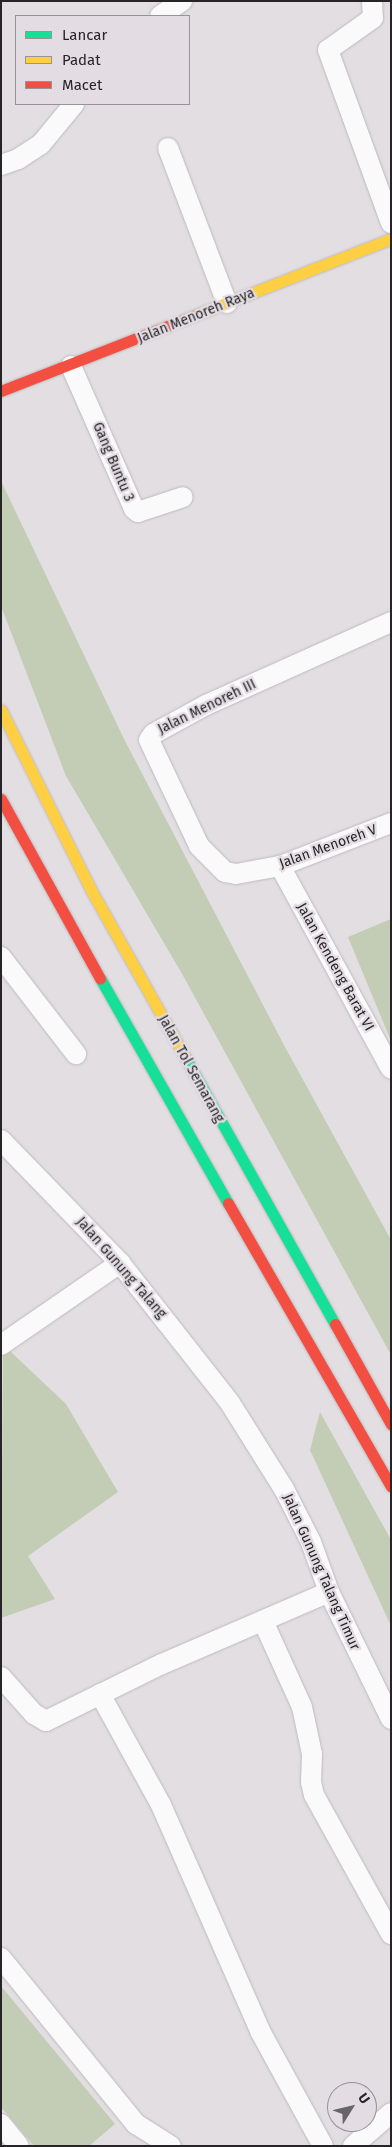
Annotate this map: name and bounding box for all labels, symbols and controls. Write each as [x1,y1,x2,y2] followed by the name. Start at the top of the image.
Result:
[15,15,190,105] legend
[62,26,107,44] text: Lancar
[62,51,101,69] text: Padat
[62,76,102,94] text: Macet
[135,285,257,347] street label: Jalan Menoreh Raya
[89,420,137,504] street label: Gang Buntu 3
[155,676,259,738] street label: Jalan Menoreh III
[277,822,379,872] street label: Jalan Menoreh V
[293,900,377,1034] street label: Jalan Kendeng Barat VI
[154,1012,228,1126] street label: Jalan Tol Semarang
[72,1214,170,1322] street label: Jalan Gunung Talang
[279,1491,363,1653] street label: Jalan Gunung Talang Timur
[327,2082,377,2132] north arrow
[354,2090,373,2107] text: U

